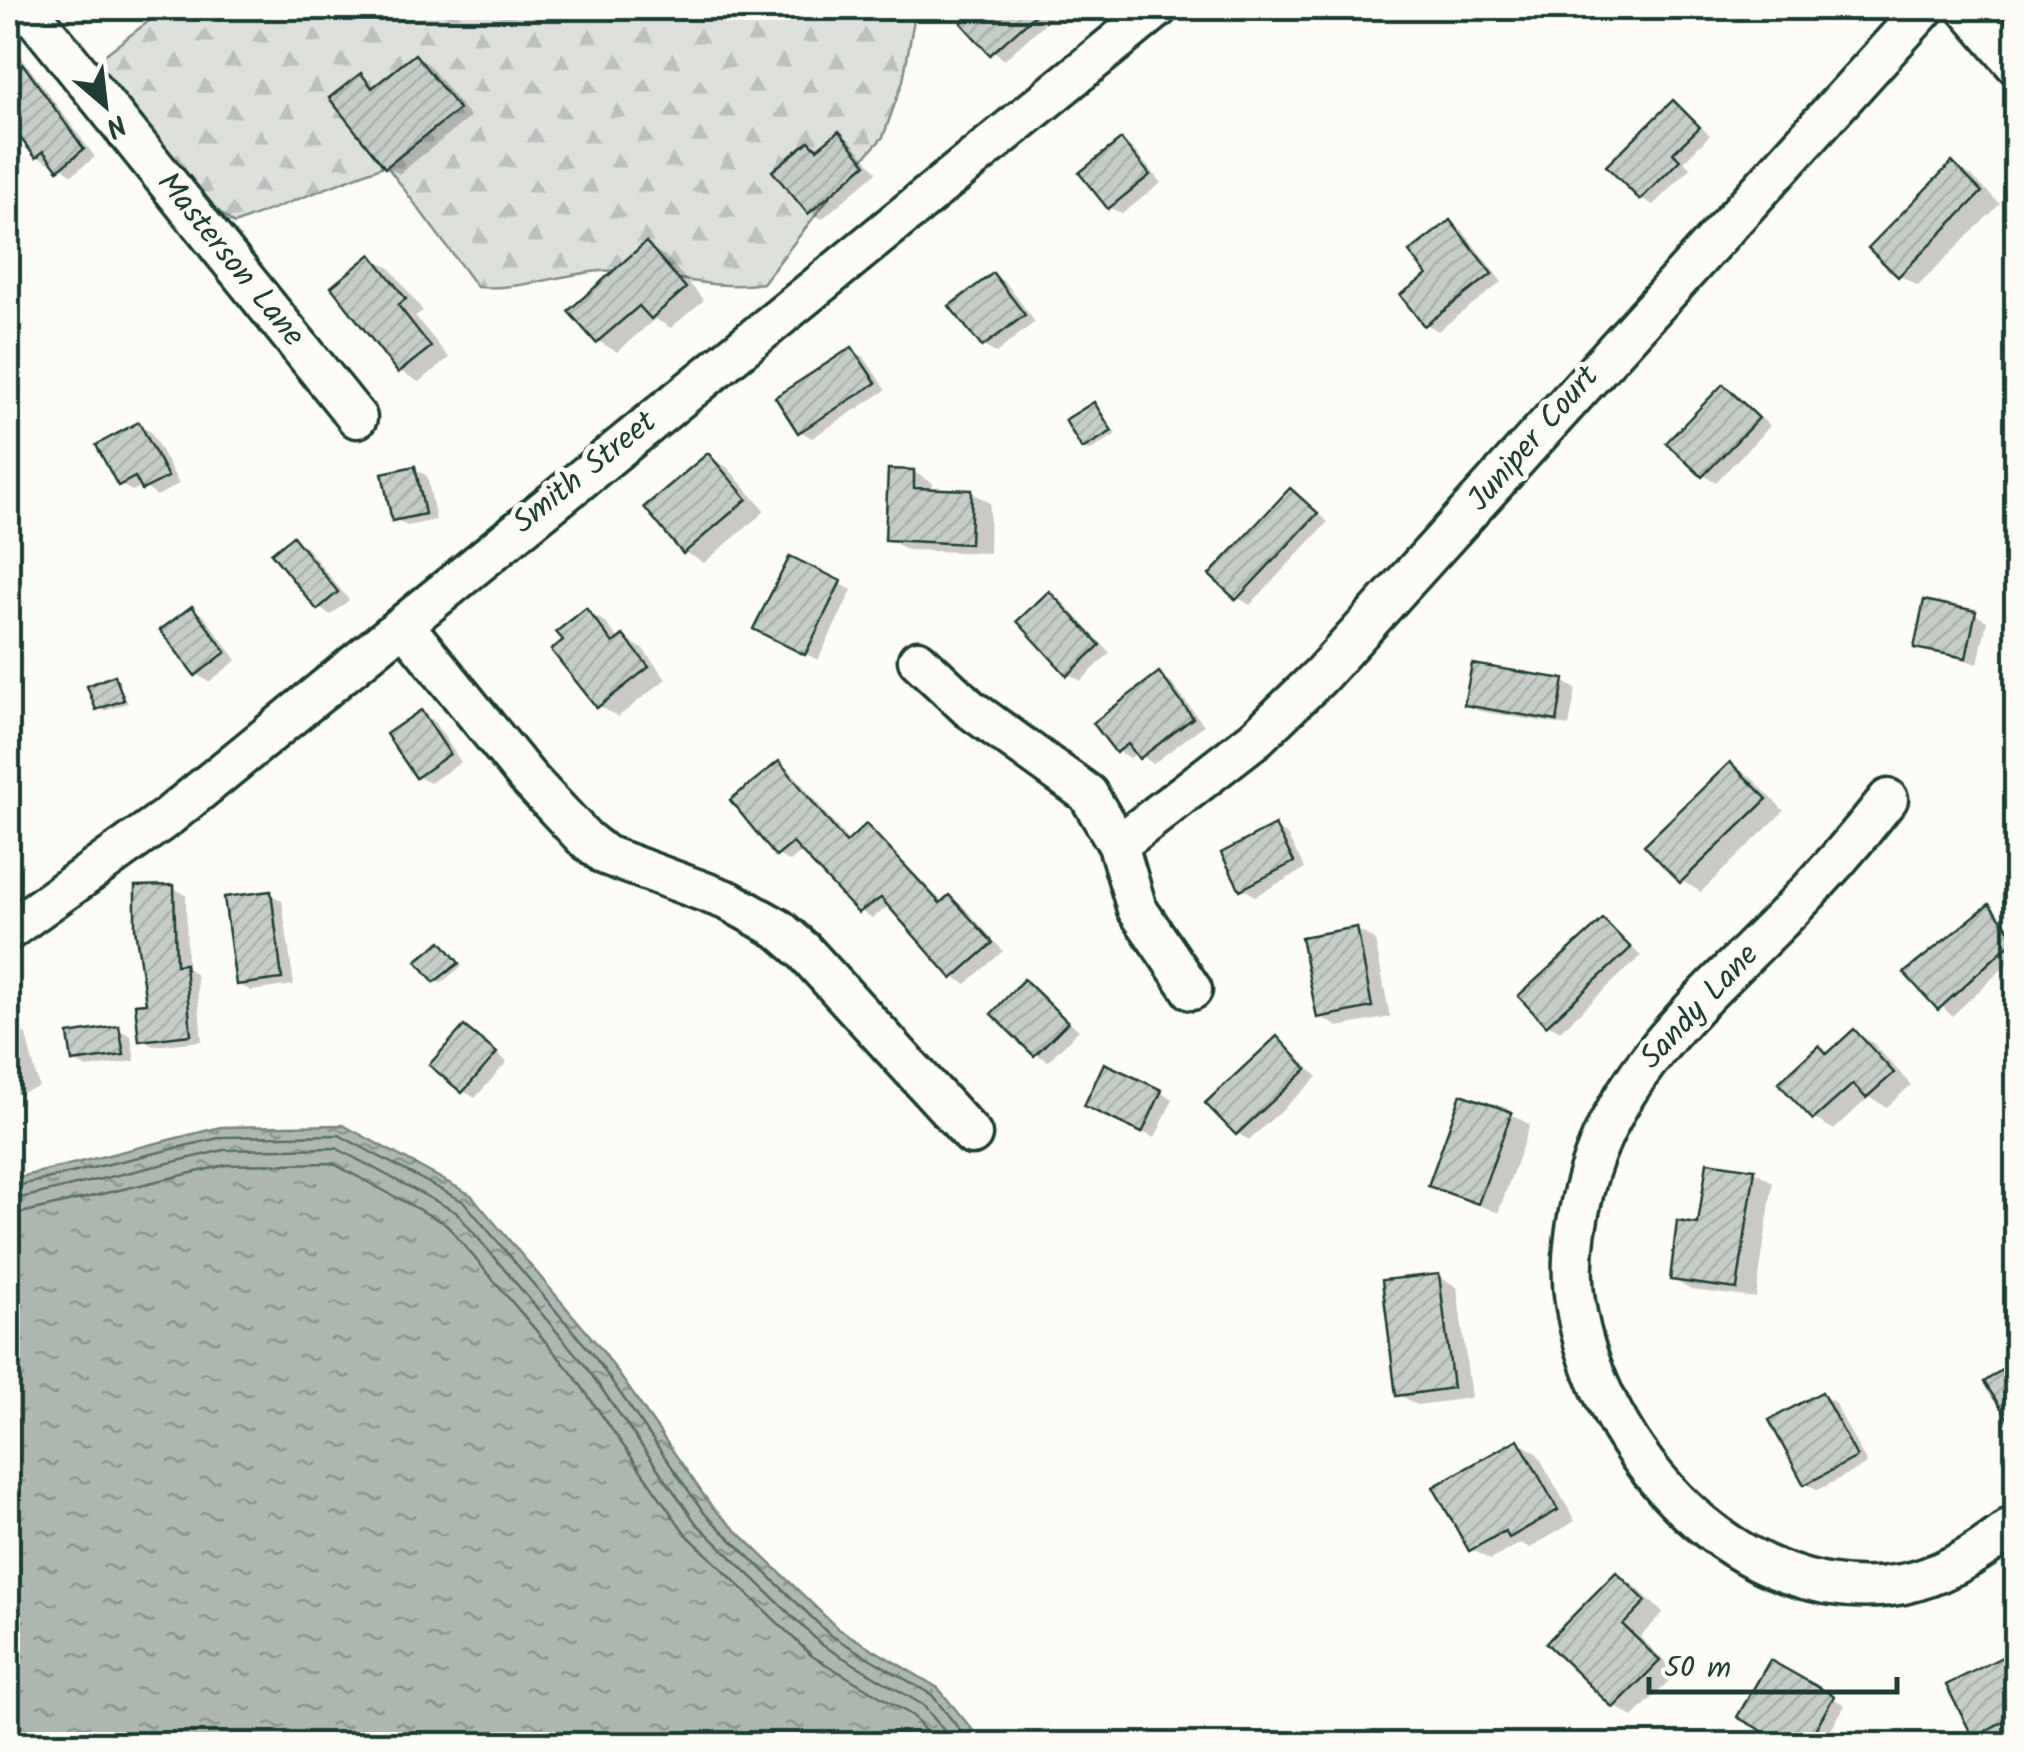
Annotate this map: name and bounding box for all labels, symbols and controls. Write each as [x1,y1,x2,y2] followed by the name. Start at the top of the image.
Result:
[55,55,155,155] north arrow
[97,101,134,149] text: N
[143,161,317,359] street label: Masterson Lane
[1456,354,1613,524] street label: Juniper Court
[501,398,669,547] street label: Smith Street
[1628,932,1772,1082] street label: Sandy Lane
[1649,1632,1896,1694] scale bar
[1664,1645,1731,1693] text: 50 m

